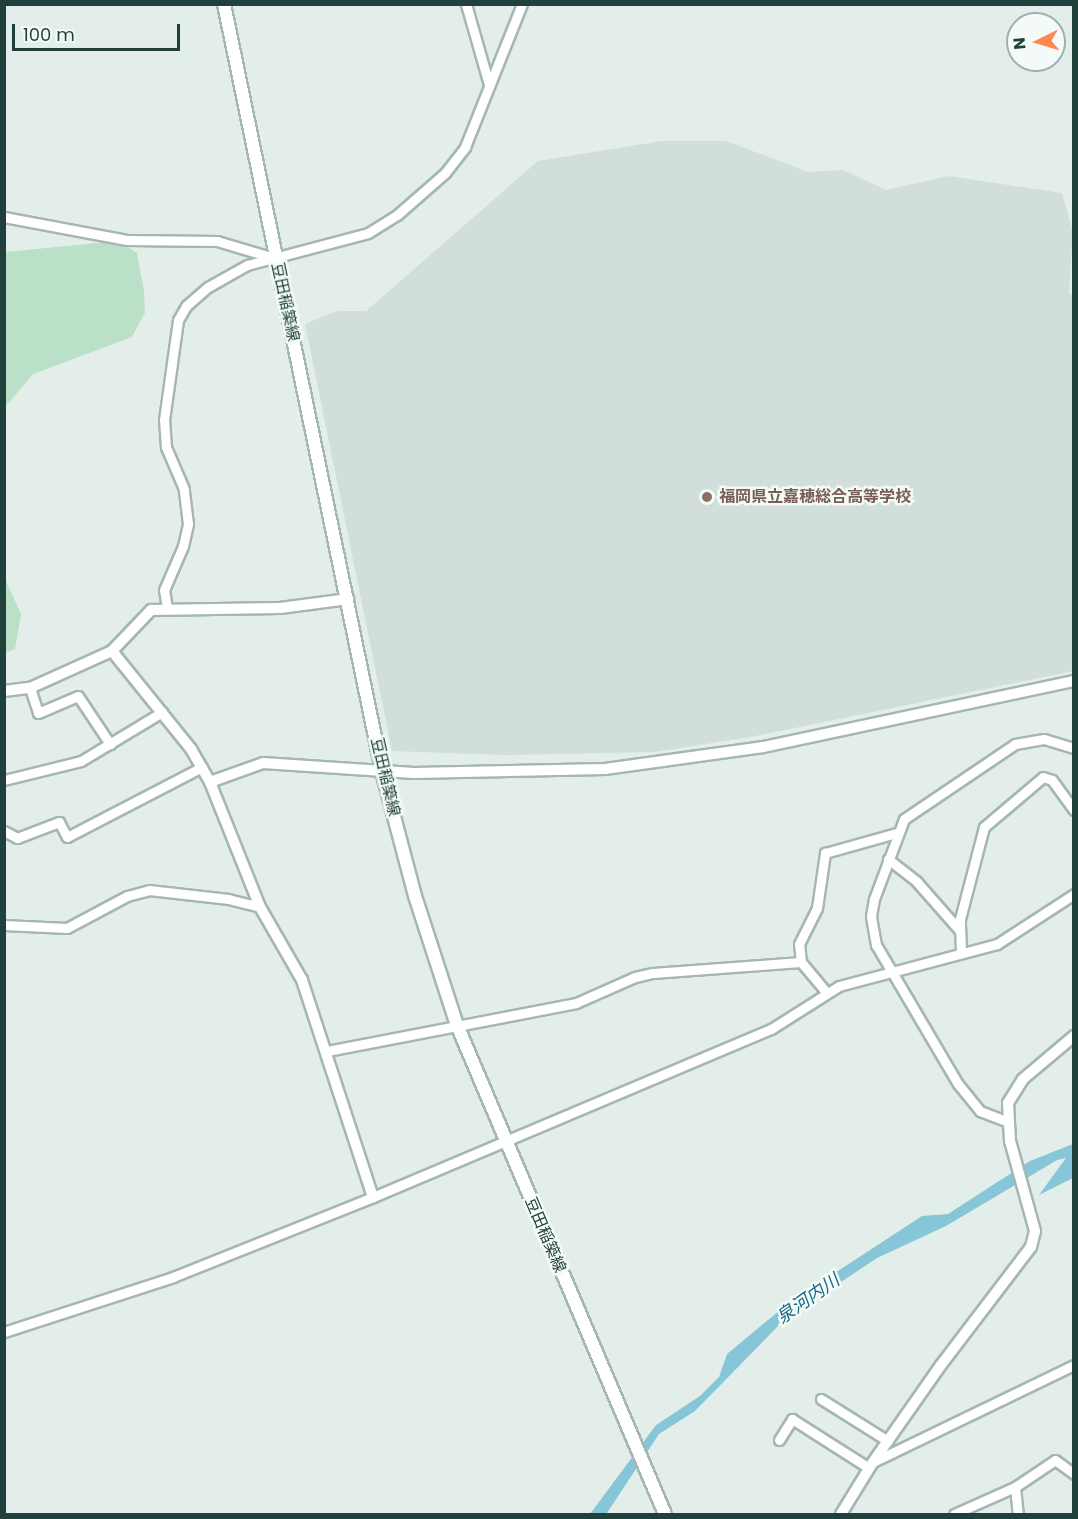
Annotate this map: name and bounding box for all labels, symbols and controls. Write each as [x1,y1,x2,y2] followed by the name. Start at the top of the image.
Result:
[15,12,183,50] scale bar
[1006,12,1066,72] north arrow
[23,22,75,47] text: 100 m
[1008,36,1032,50] text: N
[267,261,303,343] street label: 豆田稲築線
[719,487,911,507] place label: 福岡県立嘉穂総合高等学校
[700,490,714,504] marker: 福岡県立嘉穂総合高等学校
[367,736,403,818] street label: 豆田稲築線
[521,1194,569,1276] street label: 豆田稲築線
[772,1270,844,1328] water label: 泉河内川

